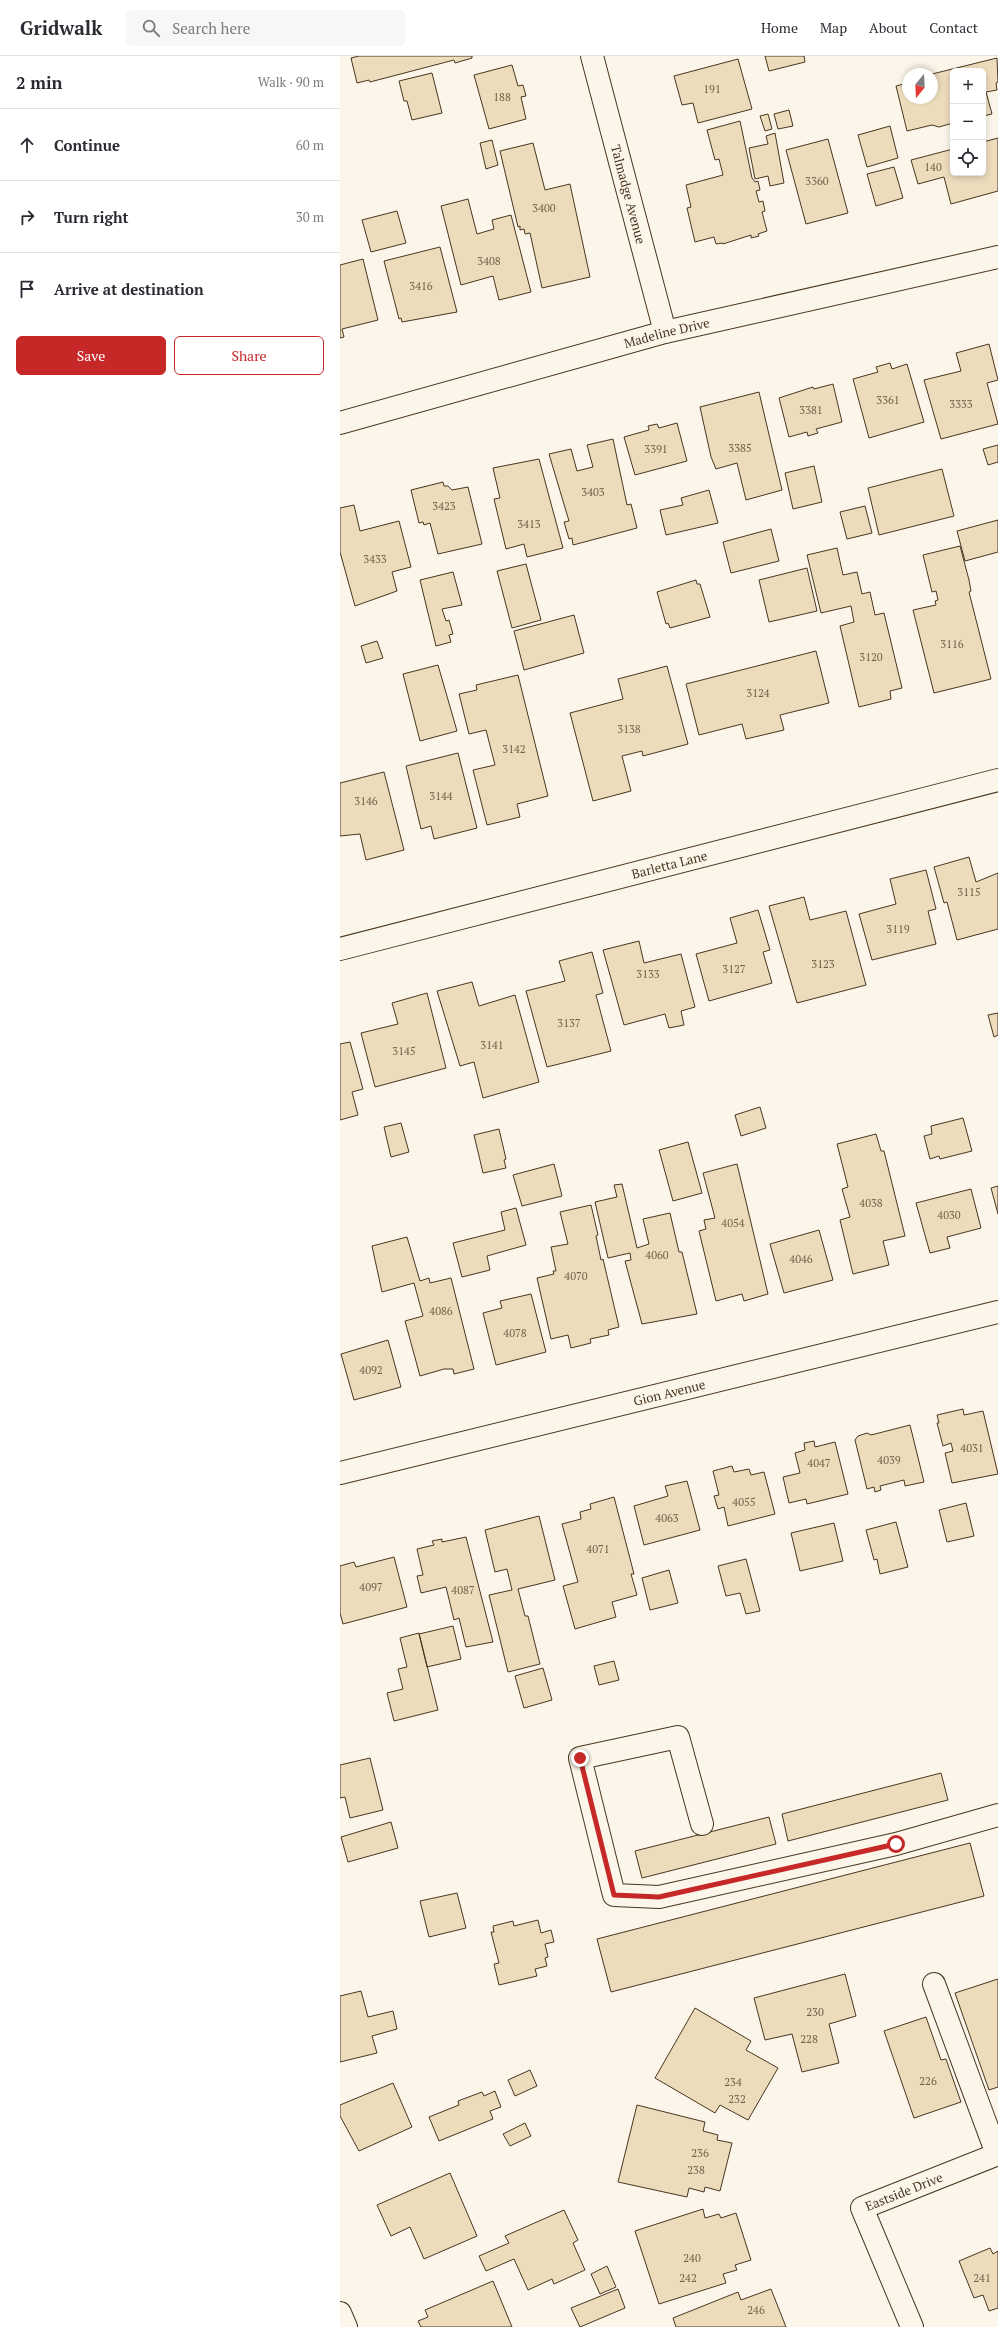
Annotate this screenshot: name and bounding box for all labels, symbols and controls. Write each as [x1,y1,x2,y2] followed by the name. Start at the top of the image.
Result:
[126,10,406,46] search box
[20,15,102,40] text: Gridwalk
[140,17,162,39] icon: search
[172,18,250,38] text: Search here
[761,18,798,37] text: Home
[820,18,847,37] text: Map
[869,18,907,37] text: About
[929,18,978,37] text: Contact
[902,68,938,104] north arrow
[950,68,986,176] map controls
[950,68,986,104] button: +
[16,71,63,94] text: 2 min
[258,73,324,91] text: Walk · 90 m
[703,82,721,96] house number: 191
[493,90,511,104] house number: 188
[950,104,986,140] button: −
[16,134,38,156] icon: ahead
[54,135,120,155] text: Continue
[296,136,324,154] text: 60 m
[950,140,986,176] button: locate
[607,143,650,246] street label: Talmadge Avenue
[924,160,942,174] house number: 140
[805,174,829,188] house number: 3360
[532,201,556,215] house number: 3400
[16,206,38,228] icon: right
[54,207,129,227] text: Turn right
[296,208,324,226] text: 30 m
[477,254,501,268] house number: 3408
[16,278,38,300] icon: arrive
[54,279,204,299] text: Arrive at destination
[409,279,433,293] house number: 3416
[622,313,711,352] street label: Madeline Drive
[16,336,166,375] button: Save
[174,336,324,375] button: Share
[876,393,900,407] house number: 3361
[949,397,973,411] house number: 3333
[799,403,823,417] house number: 3381
[728,441,752,455] house number: 3385
[644,442,668,456] house number: 3391
[581,485,605,499] house number: 3403
[432,499,456,513] house number: 3423
[517,517,541,531] house number: 3413
[363,552,387,566] house number: 3433
[940,637,964,651] house number: 3116
[859,650,883,664] house number: 3120
[746,686,770,700] house number: 3124
[617,722,641,736] house number: 3138
[502,742,526,756] house number: 3142
[429,789,453,803] house number: 3144
[354,794,378,808] house number: 3146
[630,846,709,883] street label: Barletta Lane
[957,885,981,899] house number: 3115
[886,922,910,936] house number: 3119
[811,957,835,971] house number: 3123
[722,962,746,976] house number: 3127
[636,967,660,981] house number: 3133
[557,1016,581,1030] house number: 3137
[480,1038,504,1052] house number: 3141
[392,1044,416,1058] house number: 3145
[859,1196,883,1210] house number: 4038
[937,1208,961,1222] house number: 4030
[721,1216,745,1230] house number: 4054
[645,1248,669,1262] house number: 4060
[789,1252,813,1266] house number: 4046
[564,1269,588,1283] house number: 4070
[429,1304,453,1318] house number: 4086
[503,1326,527,1340] house number: 4078
[359,1363,383,1377] house number: 4092
[632,1375,707,1410] street label: Gion Avenue
[960,1441,984,1455] house number: 4031
[877,1453,901,1467] house number: 4039
[807,1456,831,1470] house number: 4047
[732,1495,756,1509] house number: 4055
[655,1511,679,1525] house number: 4063
[586,1542,610,1556] house number: 4071
[359,1580,383,1594] house number: 4097
[451,1583,475,1597] house number: 4087
[571,1749,589,1767] route end
[887,1835,905,1853] route start
[806,2005,824,2019] house number: 230
[800,2032,818,2046] house number: 228
[919,2074,937,2088] house number: 226
[724,2075,742,2089] house number: 234
[728,2092,746,2106] house number: 232
[691,2146,709,2160] house number: 236
[687,2163,705,2177] house number: 238
[862,2168,945,2215] street label: Eastside Drive
[683,2251,701,2265] house number: 240
[679,2271,697,2285] house number: 242
[973,2271,991,2285] house number: 241
[747,2303,765,2317] house number: 246

